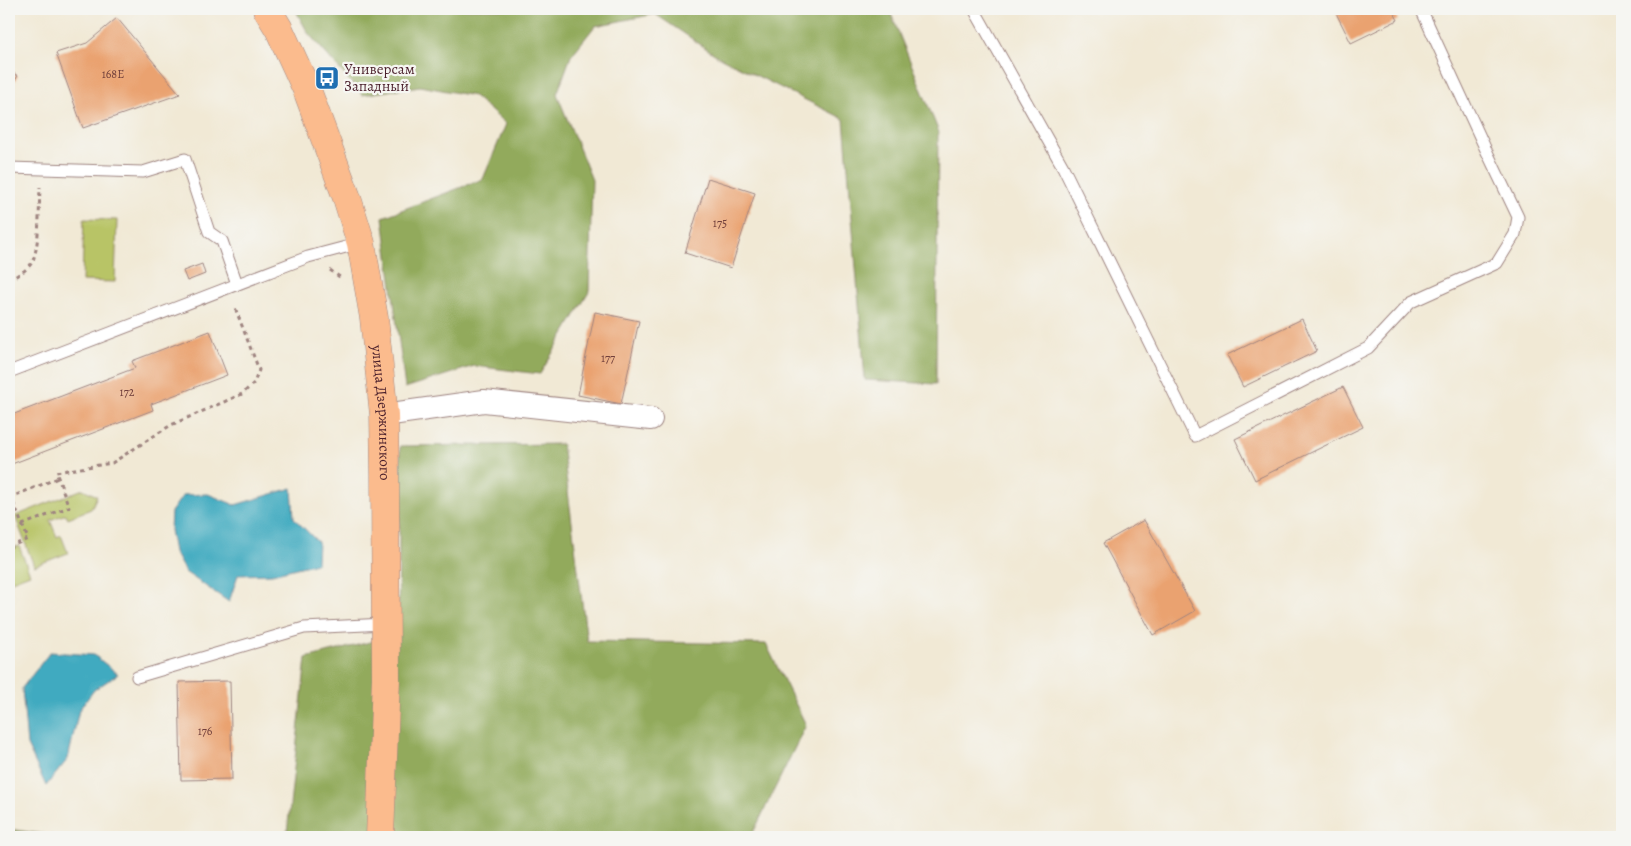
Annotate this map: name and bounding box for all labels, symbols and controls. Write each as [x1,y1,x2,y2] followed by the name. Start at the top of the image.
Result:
[344,59,415,96] place label: Универсам Западный
[314,65,340,91] bus stop icon: Универсам Западный
[102,66,124,82] house number: 168Е
[713,215,727,231] house number: 175
[367,343,395,481] street label: улица Дзержинского
[601,350,616,366] house number: 177
[120,384,135,400] house number: 172
[198,723,213,739] house number: 176

